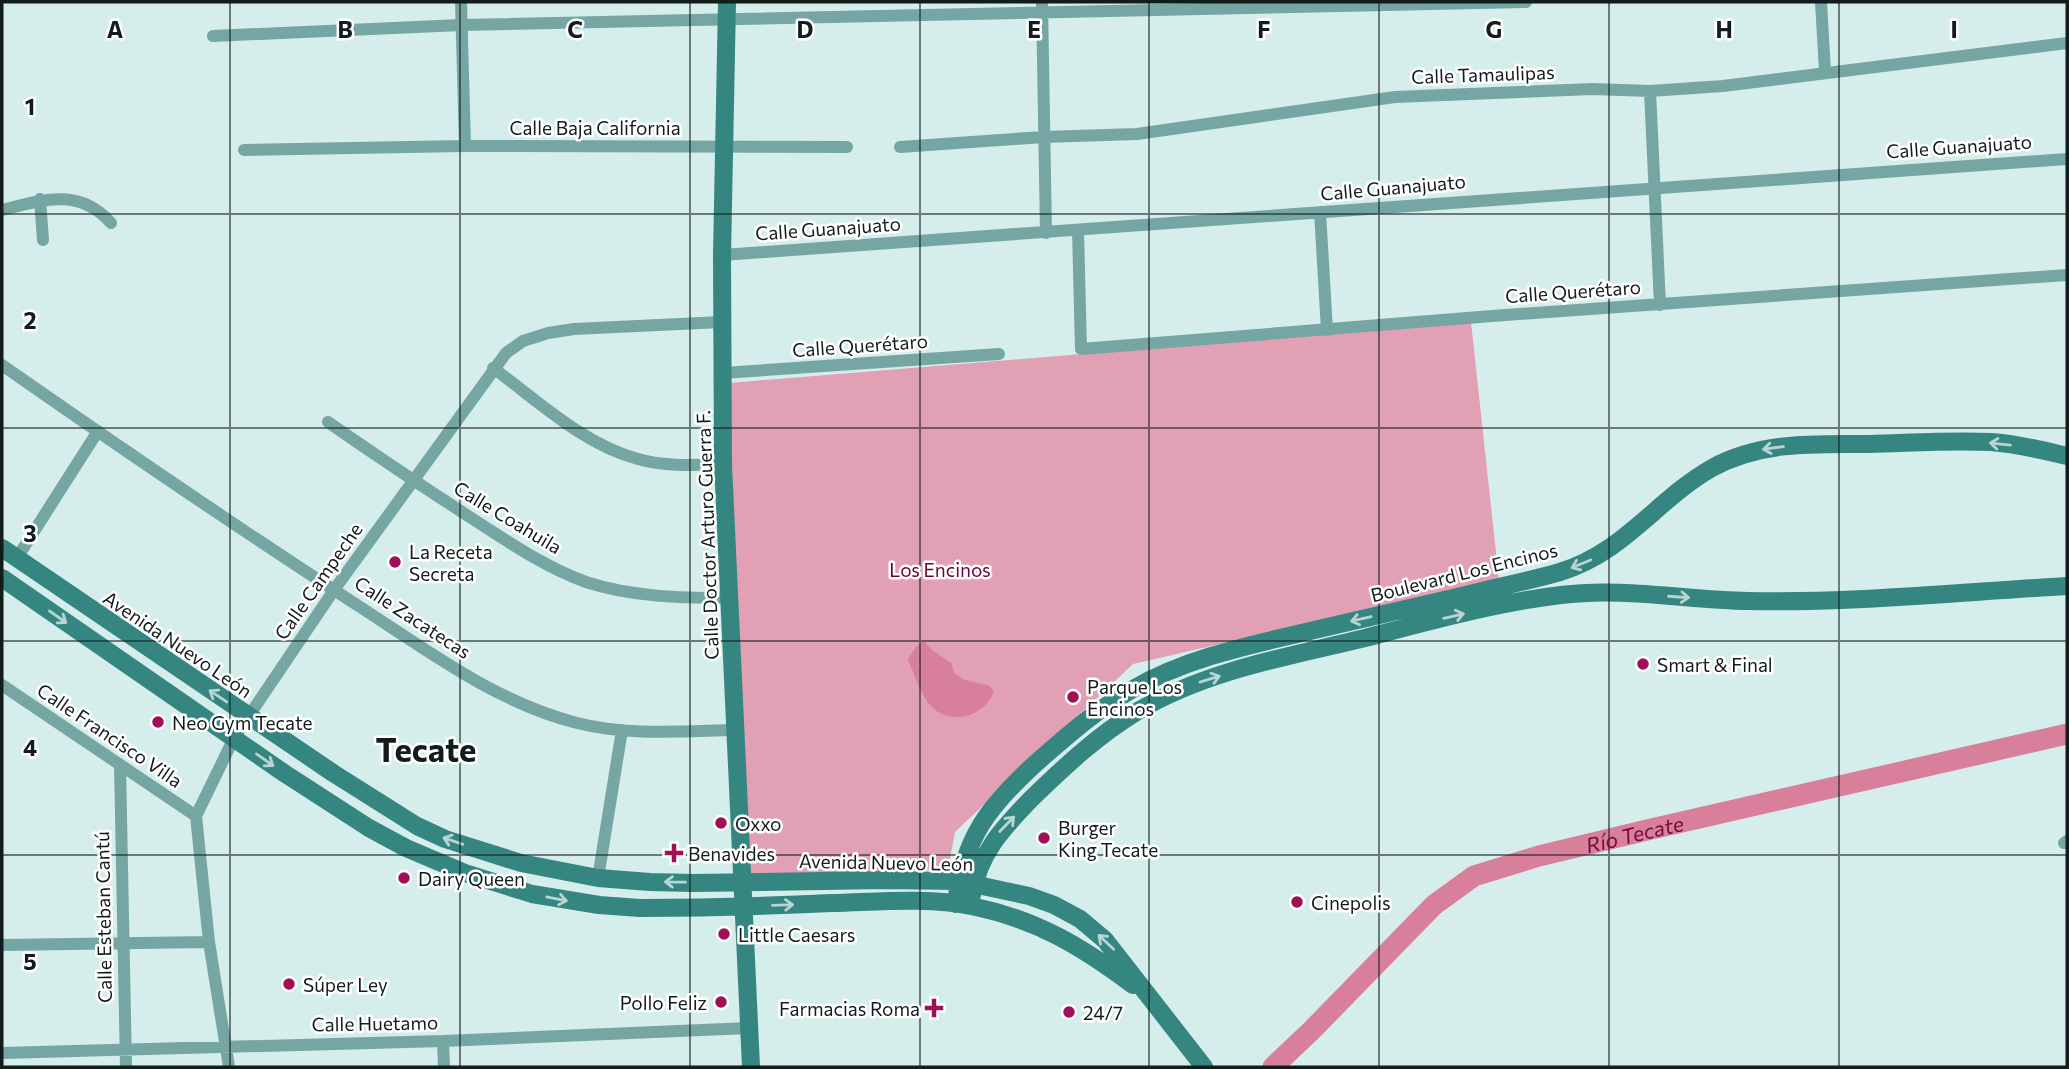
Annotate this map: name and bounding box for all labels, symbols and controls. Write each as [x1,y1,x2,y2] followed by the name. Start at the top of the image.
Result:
[107,15,124,43] text: A
[337,15,353,43] text: B
[567,15,583,43] text: C
[797,15,814,43] text: D
[1027,15,1041,43] text: E
[1257,15,1271,43] text: F
[1486,15,1502,43] text: G
[1715,15,1733,43] text: H
[1950,15,1958,43] text: I
[1411,60,1555,88] street label: Calle Tamaulipas
[25,92,35,120] text: 1
[509,116,681,139] street label: Calle Baja California
[1885,129,2033,163] street label: Calle Guanajuato
[1319,169,1467,205] street label: Calle Guanajuato
[754,211,902,245] street label: Calle Guanajuato
[1504,275,1642,307] street label: Calle Querétaro
[23,306,37,334] text: 2
[791,329,929,361] street label: Calle Querétaro
[691,410,723,660] street label: Calle Doctor Arturo Guerra F.
[1989,437,2012,450] one-way arrow
[1762,442,1785,455] one-way arrow
[450,476,566,558] street label: Calle Coahuila
[269,518,367,644] street label: Calle Campeche
[23,519,37,547] text: 3
[1368,538,1560,606] street label: Boulevard Los Encinos
[409,540,493,585] place label: La Receta Secreta
[387,554,403,570] marker: La Receta Secreta
[889,558,991,581] park label: Los Encinos
[1571,558,1593,571] one-way arrow
[351,571,475,663] street label: Calle Zacatecas
[99,586,257,702] street label: Avenida Nuevo León
[1667,591,1690,604] one-way arrow
[1442,609,1465,623] one-way arrow
[48,610,67,624] one-way arrow
[1350,613,1373,626] one-way arrow
[1657,653,1773,676] place label: Smart & Final
[1635,656,1651,672] marker: Smart & Final
[1199,672,1221,685] one-way arrow
[1087,675,1182,720] place label: Parque Los Encinos
[33,678,187,792] street label: Calle Francisco Villa
[209,689,228,703] one-way arrow
[1065,689,1081,705] marker: Parque Los Encinos
[172,711,313,734] place label: Neo Gym Tecate
[150,714,166,730] marker: Neo Gym Tecate
[376,728,476,769] district label: Tecate
[23,733,37,761] text: 4
[255,753,274,767] one-way arrow
[1583,810,1686,857] water label: Río Tecate
[735,812,781,835] place label: Oxxo
[713,815,729,831] marker: Oxxo
[999,816,1016,833] one-way arrow
[1058,816,1158,861] place label: Burger King Tecate
[1036,830,1052,846] marker: Burger King Tecate
[90,831,116,1003] street label: Calle Esteban Cantú
[442,834,464,846] one-way arrow
[688,842,775,865] place label: Benavides
[666,845,682,861] marker: Benavides
[799,849,973,875] street label: Avenida Nuevo León
[418,867,525,890] place label: Dairy Queen
[396,870,412,886] marker: Dairy Queen
[664,876,687,889] one-way arrow
[1311,891,1391,914] place label: Cinepolis
[545,892,568,906] one-way arrow
[1289,894,1305,910] marker: Cinepolis
[772,899,795,912] one-way arrow
[738,923,855,946] place label: Little Caesars
[716,926,732,942] marker: Little Caesars
[1098,933,1115,950] one-way arrow
[23,947,37,975] text: 5
[303,973,388,996] place label: Súper Ley
[281,976,297,992] marker: Súper Ley
[620,991,707,1014] place label: Pollo Feliz
[713,994,729,1010] marker: Pollo Feliz
[779,997,920,1020] place label: Farmacias Roma
[926,1000,942,1016] marker: Farmacias Roma
[1083,1001,1123,1024] place label: 24/7
[1061,1004,1077,1020] marker: 24/7
[311,1010,439,1036] street label: Calle Huetamo

